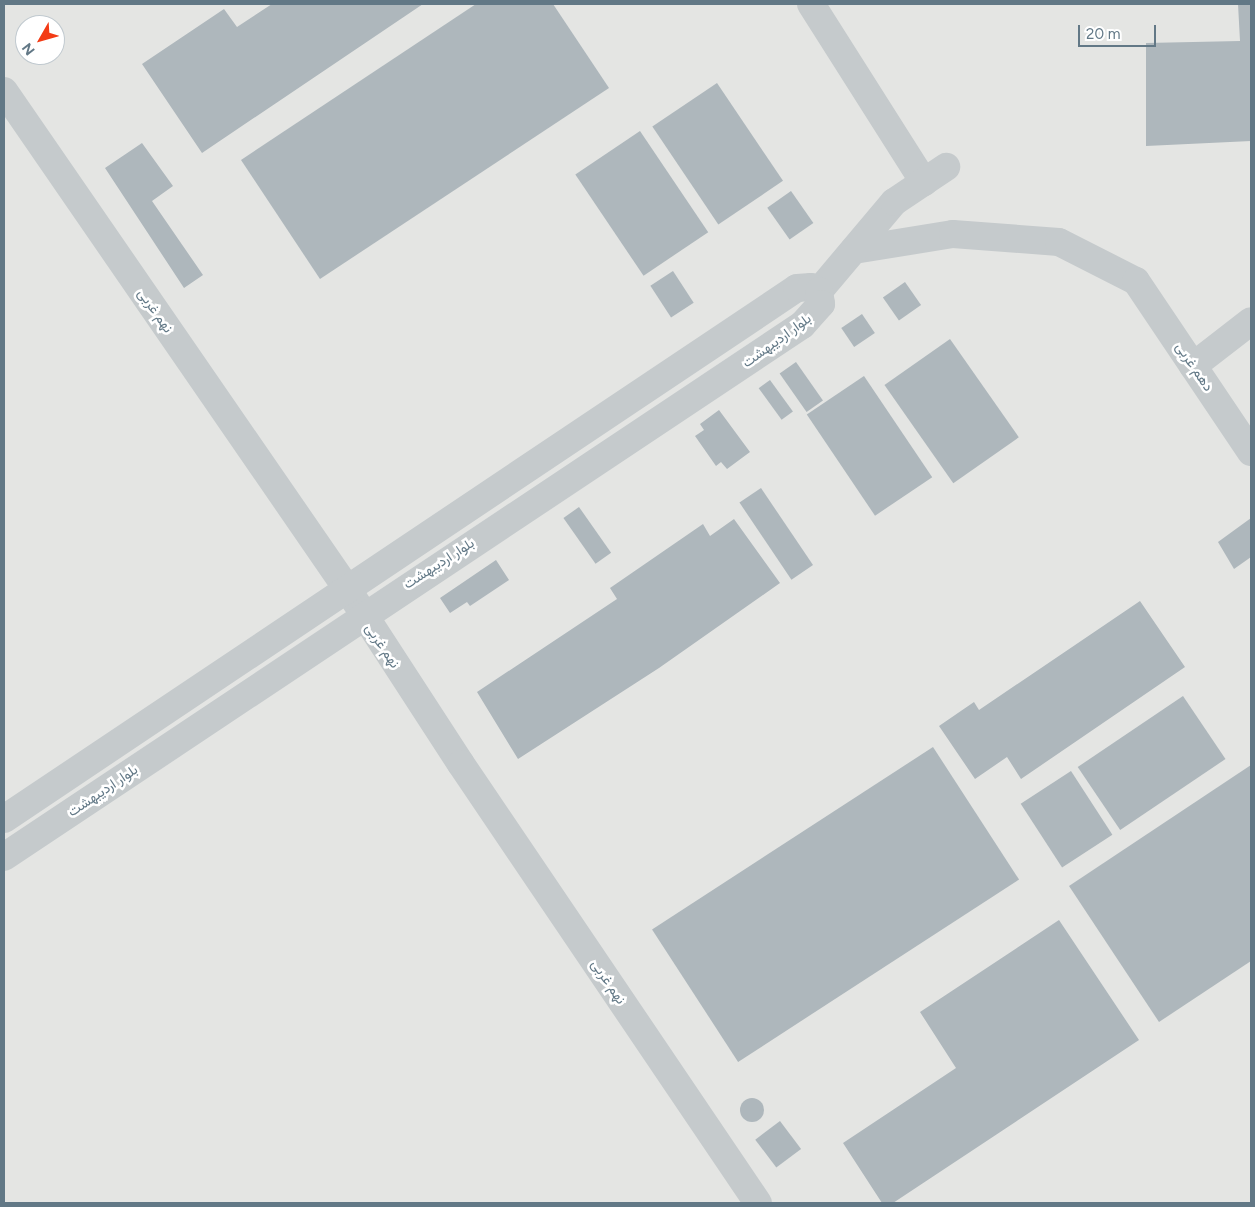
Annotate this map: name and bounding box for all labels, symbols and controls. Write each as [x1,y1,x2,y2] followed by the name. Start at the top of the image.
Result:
[15,15,65,65] north arrow
[1080,15,1158,47] scale bar
[1086,25,1120,43] text: 20 m
[19,39,39,58] text: N
[134,286,176,336] street label: نهم غربی
[739,310,815,372] street label: بلوار اردیبهشت
[1171,339,1217,395] street label: دهم غربی
[400,535,478,593] street label: بلوار اردیبهشت
[361,621,403,671] street label: نهم غربی
[65,761,141,821] street label: بلوار اردیبهشت
[587,957,629,1007] street label: نهم غربی

